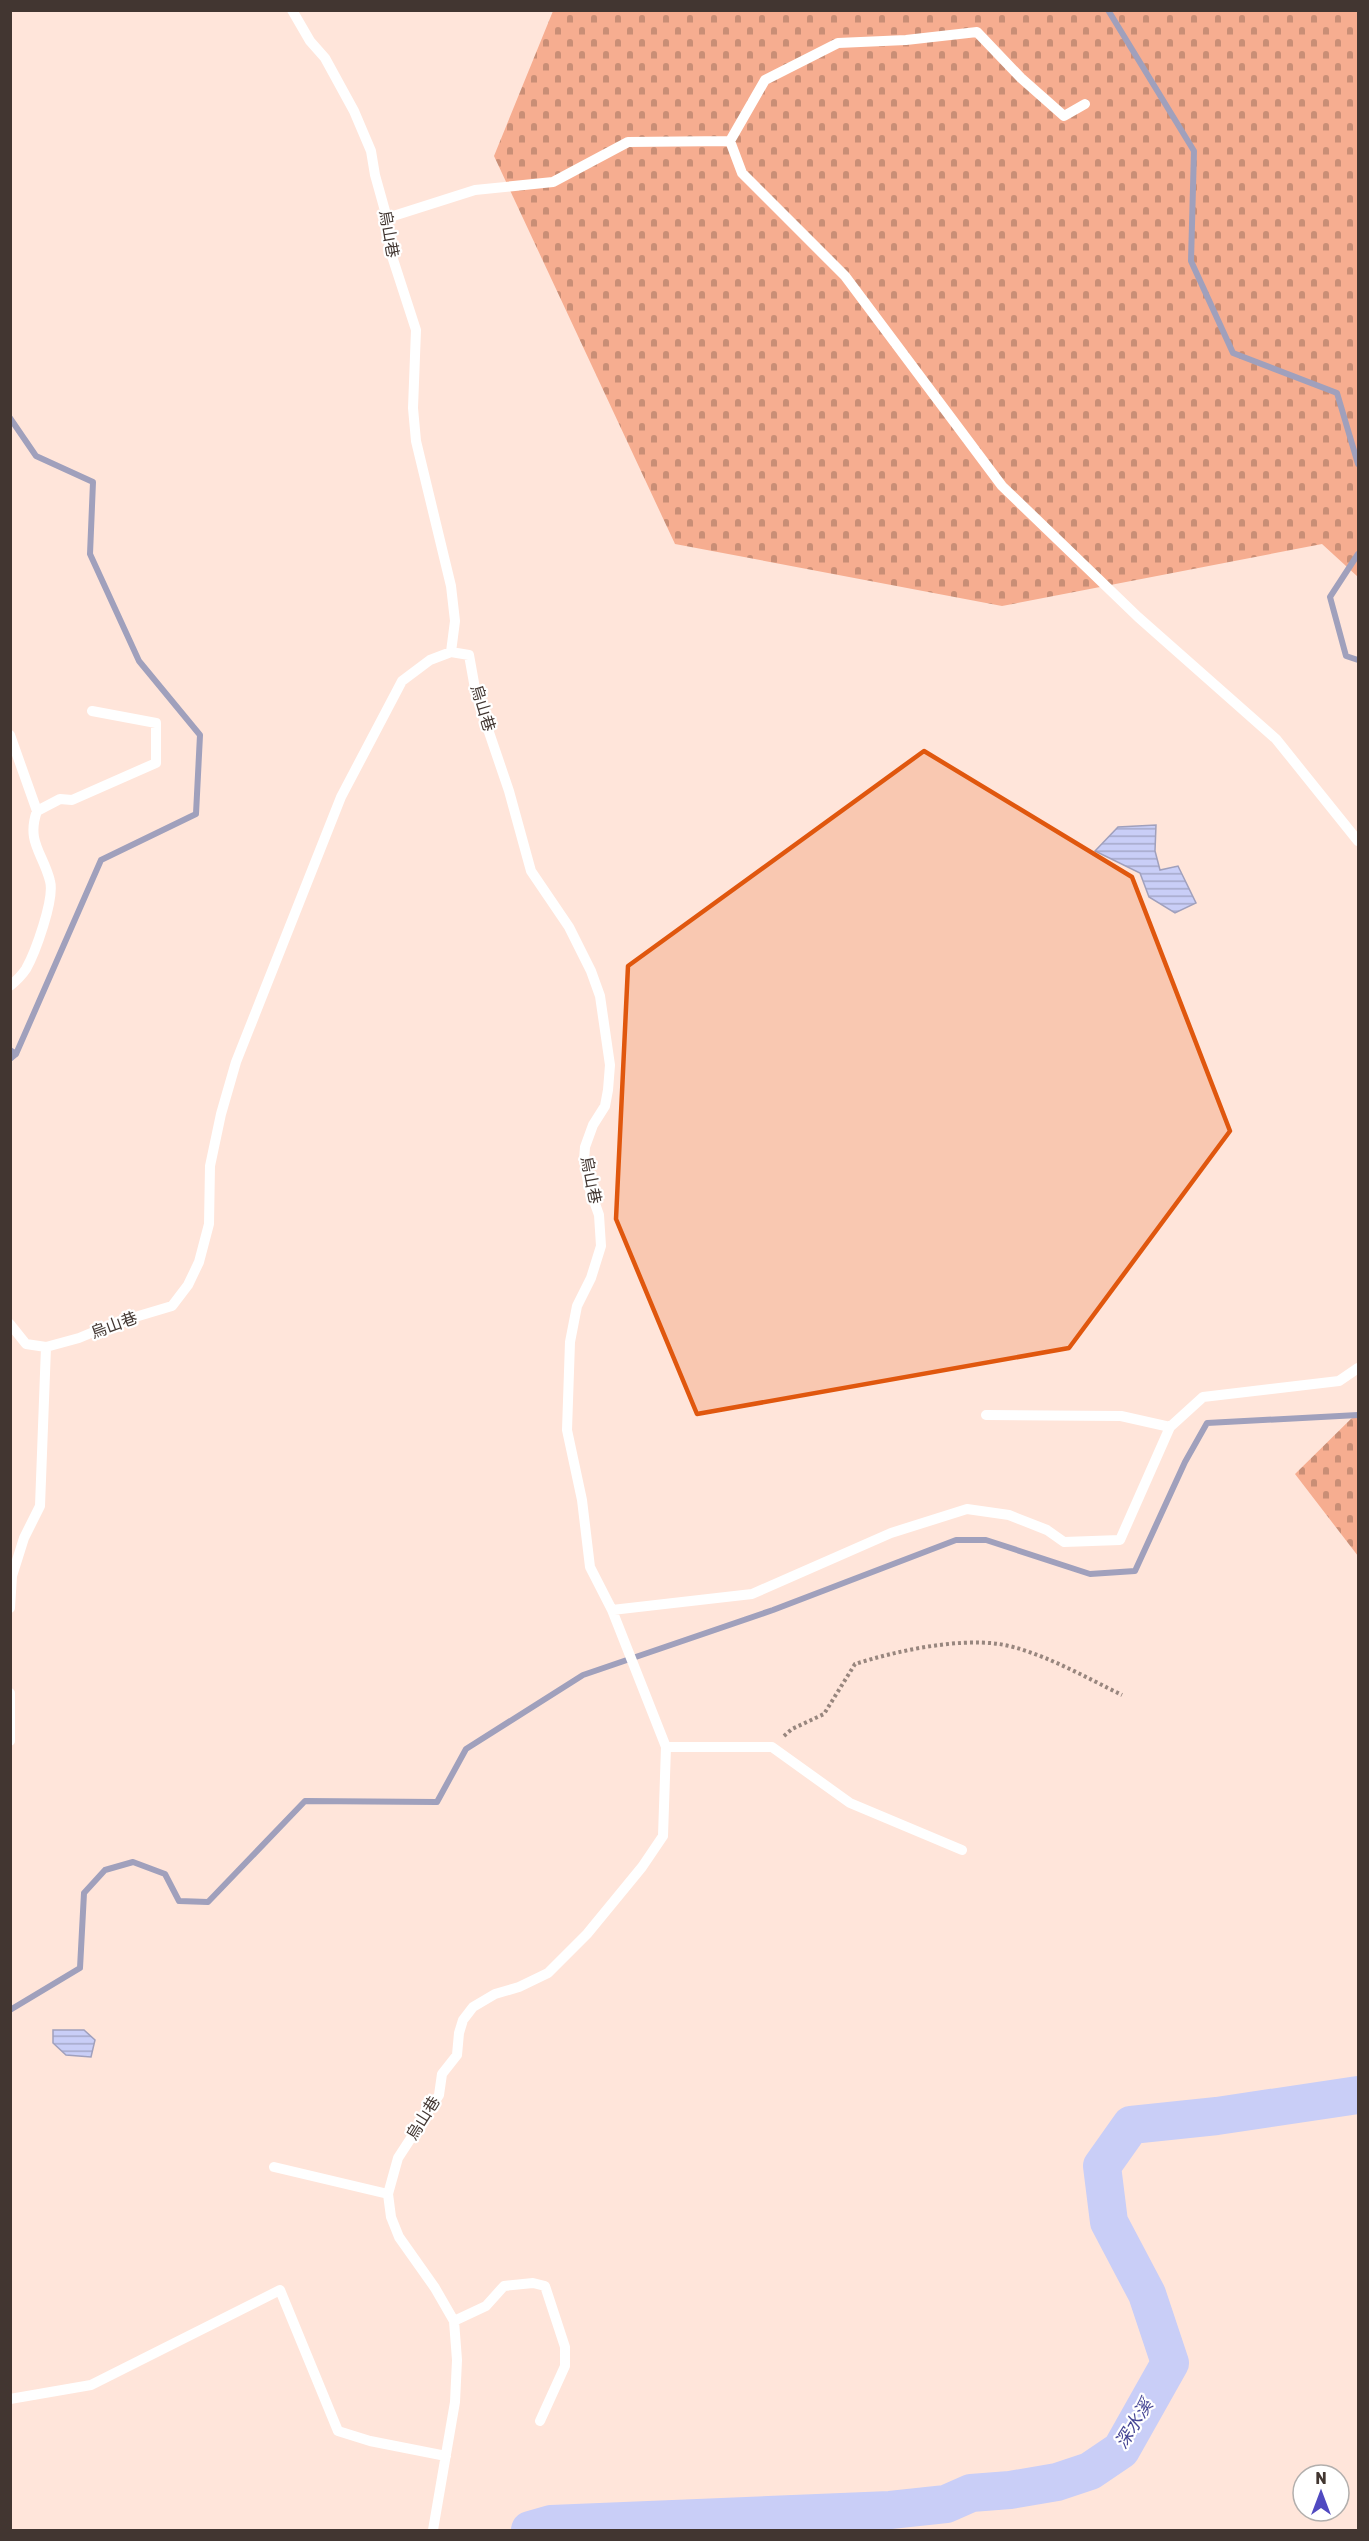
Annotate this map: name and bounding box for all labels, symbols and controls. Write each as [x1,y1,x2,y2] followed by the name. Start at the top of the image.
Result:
[375,209,403,259] street label: 烏山巷
[467,682,499,734] street label: 烏山巷
[577,1155,605,1205] street label: 烏山巷
[88,1308,140,1342] street label: 烏山巷
[402,2093,444,2143] street label: 烏山巷
[1110,2393,1159,2453] water label: 深水溪
[1291,2463,1351,2523] north arrow
[1315,2469,1327,2488] text: N

